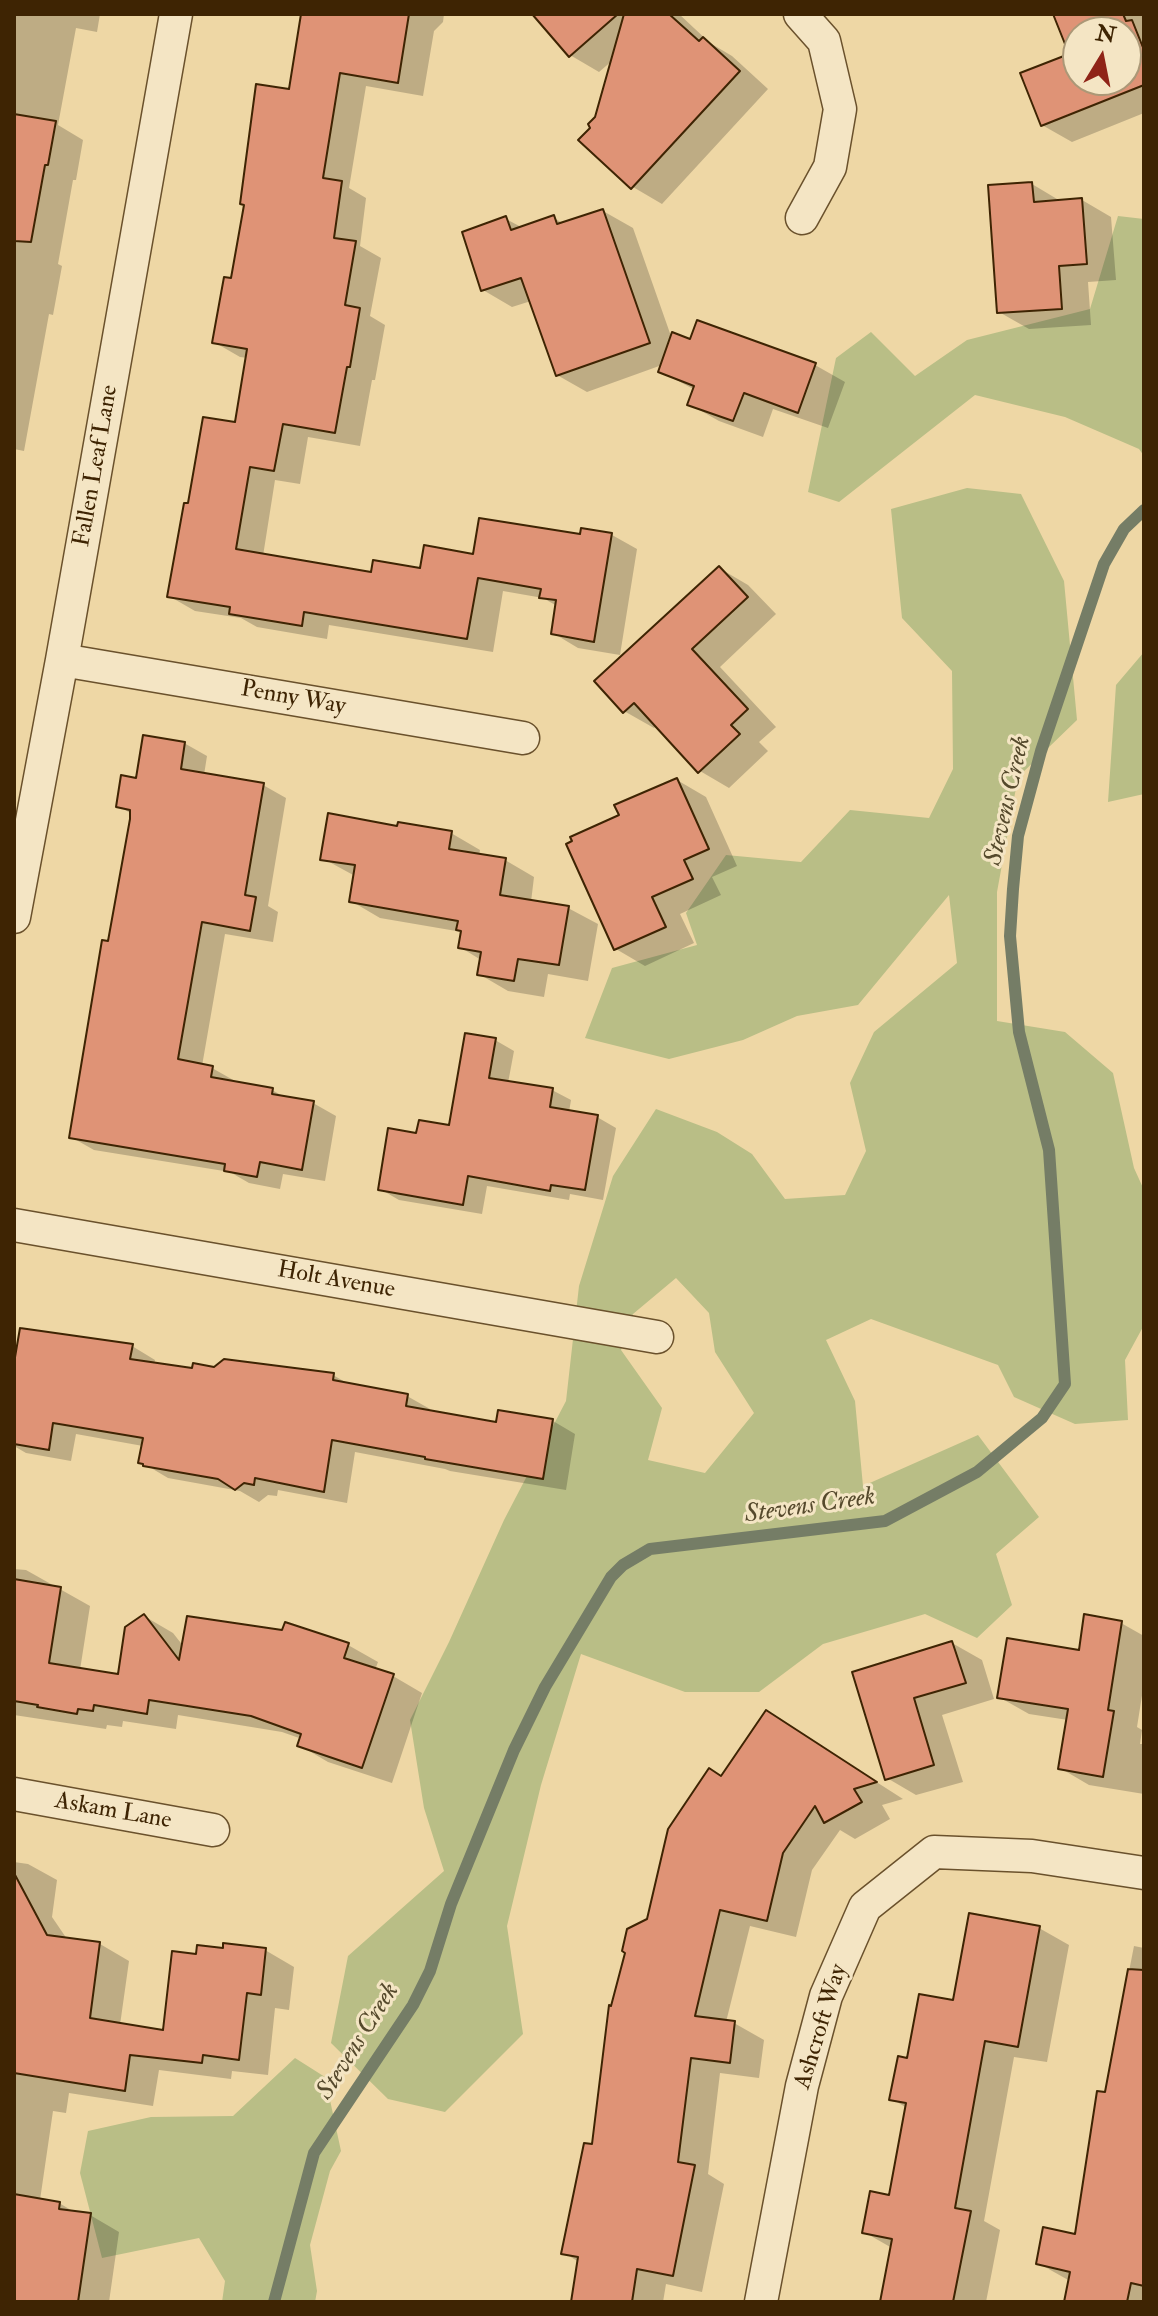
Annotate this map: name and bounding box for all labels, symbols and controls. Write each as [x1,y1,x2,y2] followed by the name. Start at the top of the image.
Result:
[1062,16,1142,96] north arrow
[1094,19,1118,50] text: N
[69,383,125,549] street label: Fallen Leaf Lane
[238,676,348,722] street label: Penny Way
[979,733,1039,869] water label: Stevens Creek
[275,1256,397,1306] street label: Holt Avenue
[743,1482,877,1532] water label: Stevens Creek
[52,1788,174,1836] street label: Askam Lane
[789,1961,855,2093] street label: Ashcroft Way
[311,1978,407,2106] water label: Stevens Creek

